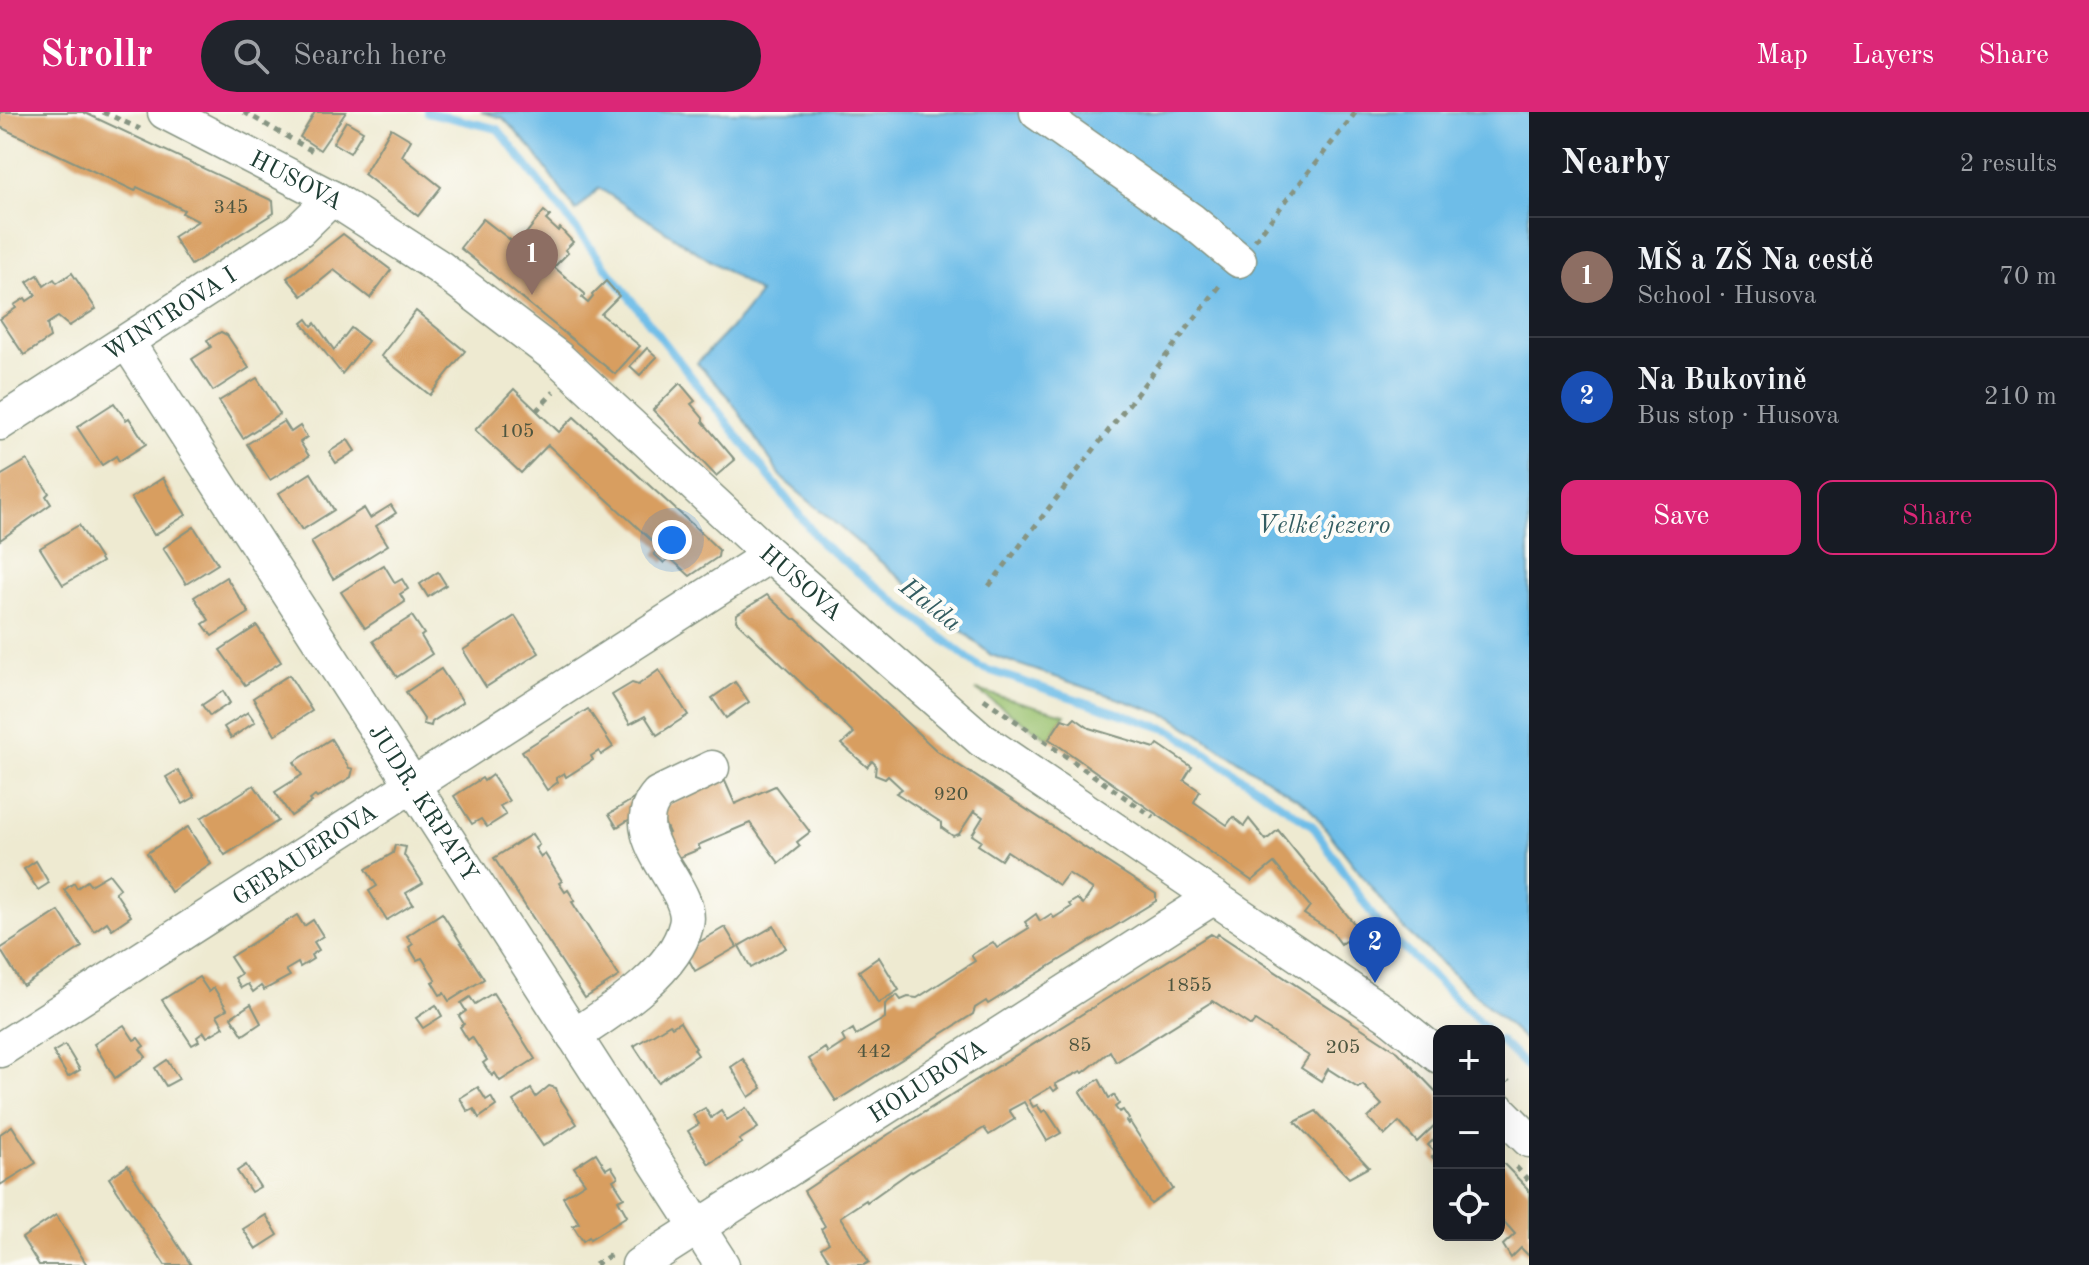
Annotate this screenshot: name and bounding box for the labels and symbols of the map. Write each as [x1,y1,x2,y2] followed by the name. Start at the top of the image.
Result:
[245,148,346,216] street label: HUSOVA
[214,198,248,218] house number: 345
[506,229,558,295] pin: 1
[100,264,241,367] street label: WINTROVA I
[500,422,534,442] house number: 105
[1258,513,1390,539] water label: Velké jezero
[652,520,692,560] your location
[754,542,846,626] street label: HUSOVA
[893,573,965,637] water label: Halda
[363,721,482,887] street label: JUDR. KRPATY
[934,785,968,805] house number: 920
[229,801,382,911] street label: GEBAUEROVA
[1349,917,1401,983] pin: 2
[1166,976,1212,996] house number: 1855
[865,1036,991,1129] street label: HOLUBOVA
[1068,1036,1092,1056] house number: 85
[1326,1038,1360,1058] house number: 205
[857,1042,891,1062] house number: 442

